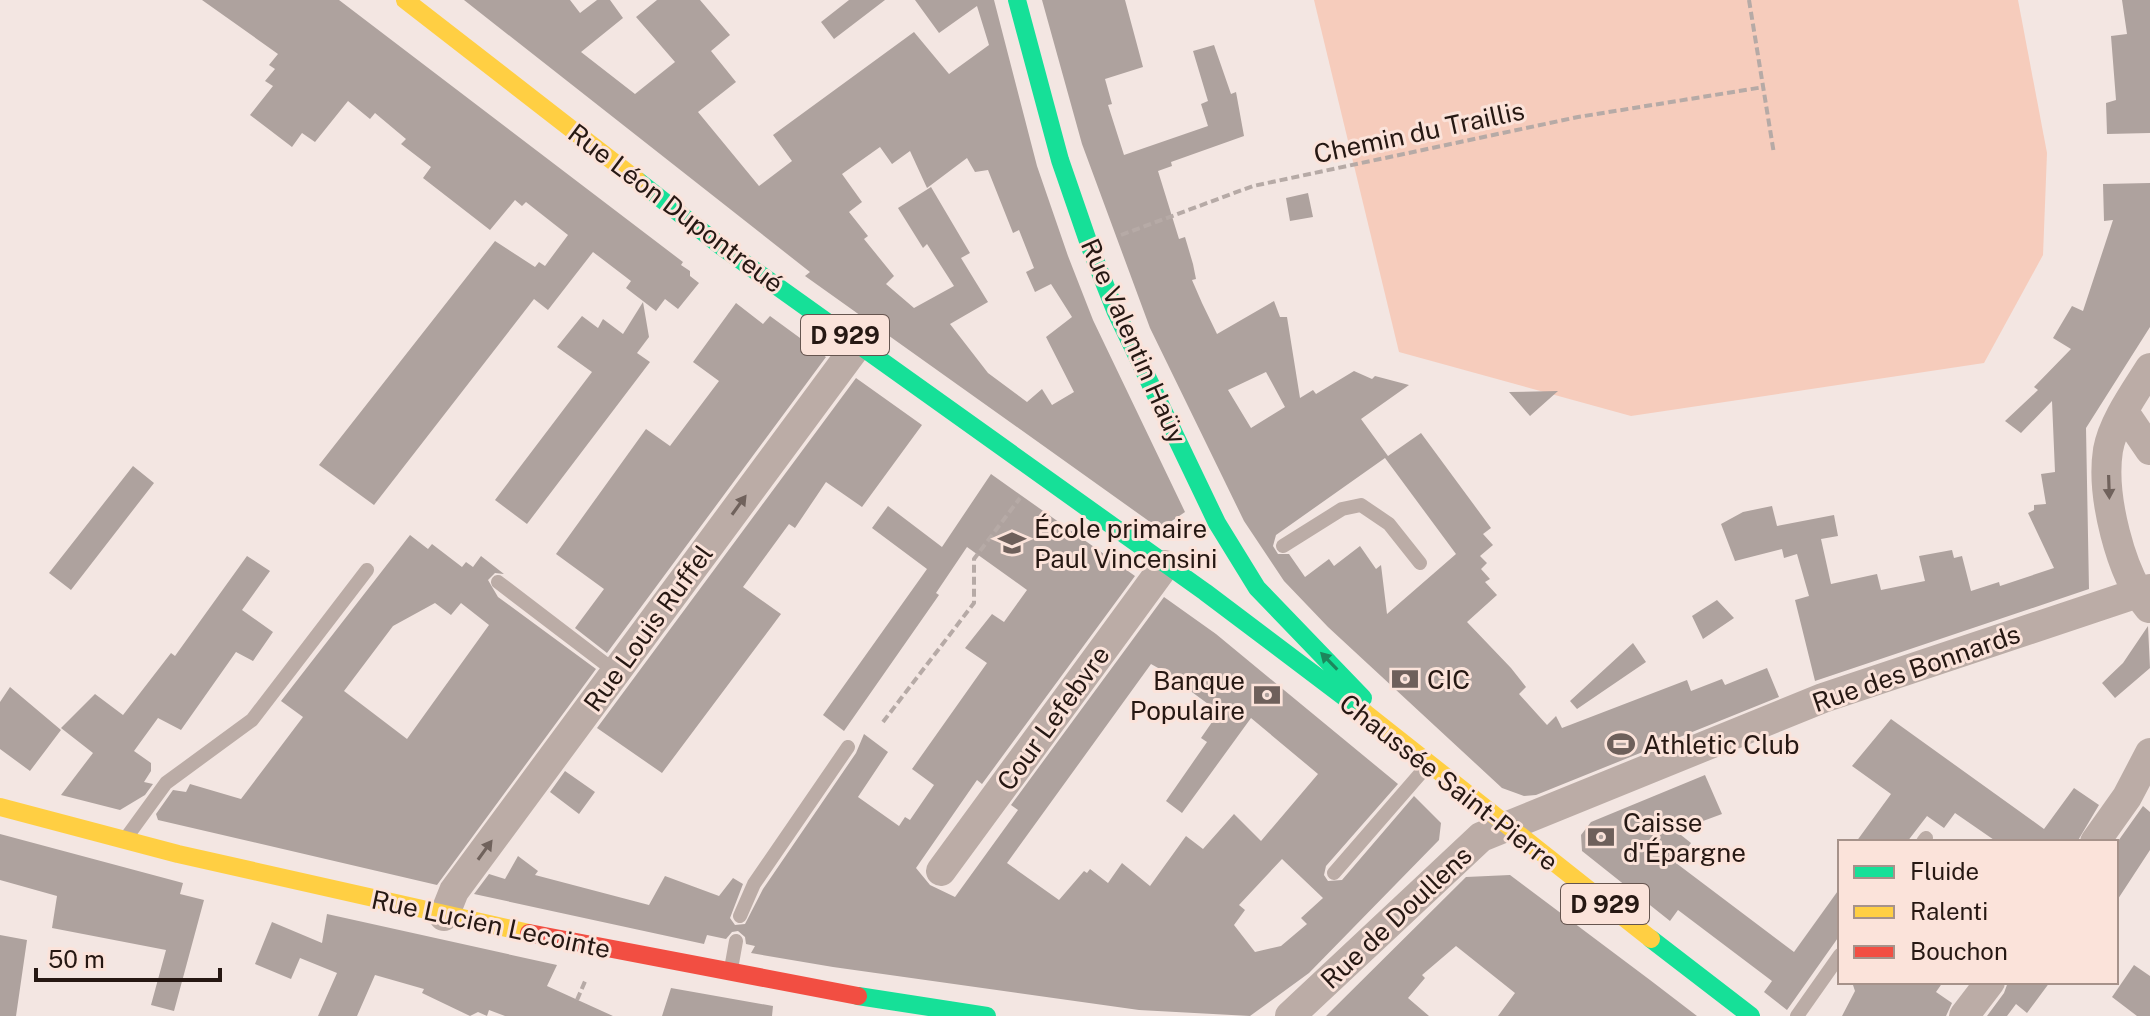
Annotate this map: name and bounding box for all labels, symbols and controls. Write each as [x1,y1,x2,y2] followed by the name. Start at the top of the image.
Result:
[1311,95,1527,169] street label: Chemin du Traillis
[562,117,790,299] street label: Rue Léon Dupontreué
[1075,234,1193,448] street label: Rue Valentin Haüy
[801,315,889,355] road number: D 929
[2103,475,2116,500] one-way arrow
[730,495,746,516] one-way arrow
[1034,513,1217,574] place label: École primaire Paul Vincensini
[997,528,1027,558] school or university icon: École primaire Paul Vincensini
[577,539,719,717] street label: Rue Louis Ruffel
[1808,618,2024,718] street label: Rue des Bonnards
[990,640,1116,796] street label: Cour Lefebvre
[1320,652,1339,671] one-way arrow
[1390,664,1420,694] bank icon: CIC
[1427,664,1470,695] place label: CIC
[1130,665,1245,726] place label: Banque Populaire
[1252,680,1282,710] bank icon: Banque Populaire
[1334,687,1564,877] street label: Chaussée Saint-Pierre
[1606,729,1636,759] sports icon: Athletic Club
[1643,729,1799,760] place label: Athletic Club
[1623,807,1746,868] place label: Caisse d'Épargne
[1586,822,1616,852] bank icon: Caisse d'Épargne
[1314,839,1478,995] street label: Rue de Doullens
[476,840,492,860] one-way arrow
[1838,840,2118,984] legend
[1910,857,1979,885] text: Fluide
[369,884,613,964] street label: Rue Lucien Lecointe
[1561,884,1649,924] road number: D 929
[1910,897,1988,925] text: Ralenti
[36,932,220,982] scale bar
[1910,937,2008,965] text: Bouchon
[48,945,105,973] text: 50 m

